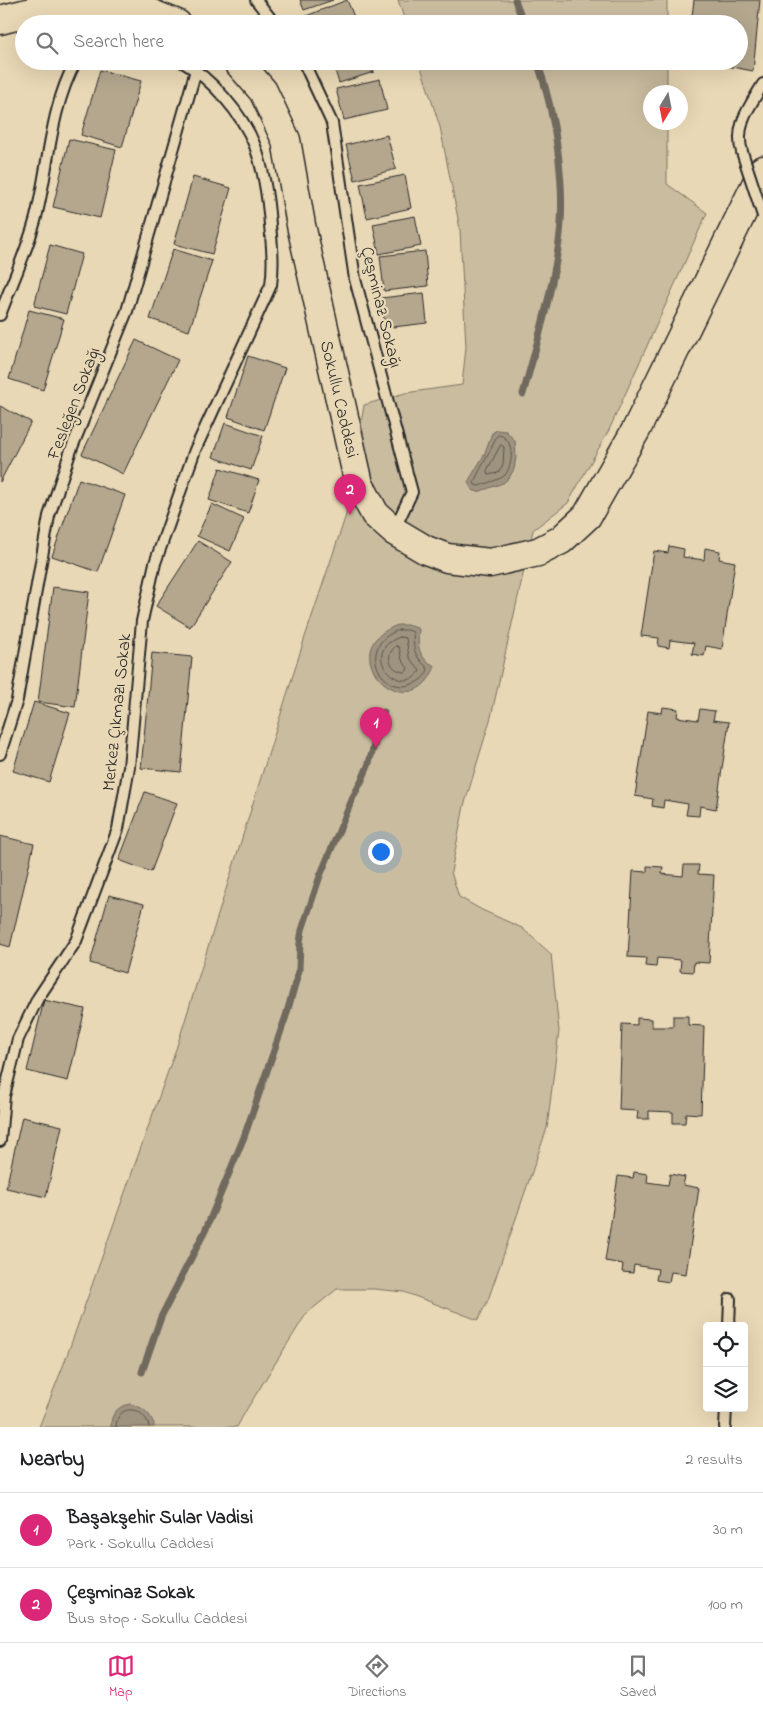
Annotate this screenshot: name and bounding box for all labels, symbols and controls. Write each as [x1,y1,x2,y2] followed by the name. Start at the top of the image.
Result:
[15,15,748,70] search box
[33,29,61,57] icon: search
[73,29,164,56] text: Search here
[643,85,688,130] north arrow
[351,244,408,371] street label: Çeşminaz Sokağı
[312,338,364,461] street label: Sokullu Caddesi
[41,344,109,465] street label: Fesleğen Sokağı
[334,474,366,515] pin: 2
[97,632,139,792] street label: Merkez Çıkmazı Sokak
[360,707,392,748] pin: 1
[368,839,394,865] your location
[703,1322,748,1412] map controls
[703,1322,748,1367] button: locate
[703,1367,748,1412] button: layers
[20,1445,84,1475] text: Nearby
[685,1448,743,1472] text: 2 results
[67,1505,253,1532] text: Başakşehir Sular Vadisi
[33,1518,39,1542] text: 1
[713,1518,743,1542] text: 30 m
[67,1532,214,1556] text: Park · Sokullu Caddesi
[67,1580,195,1607] text: Çeşminaz Sokak
[32,1593,40,1617] text: 2
[708,1593,743,1617] text: 100 m
[67,1607,247,1631] text: Bus stop · Sokullu Caddesi
[107,1652,135,1703] tab: Map
[348,1652,406,1703] tab: Directions
[620,1652,656,1703] tab: Saved

